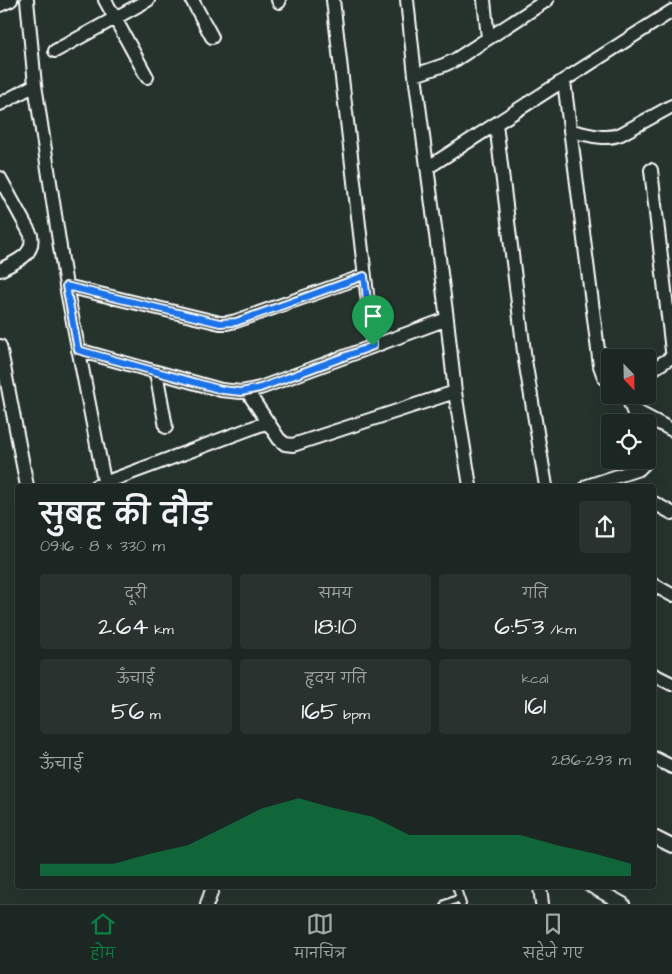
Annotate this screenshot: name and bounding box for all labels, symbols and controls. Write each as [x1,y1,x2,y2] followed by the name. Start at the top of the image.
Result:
[352,295,394,346] pin
[359,302,387,330] icon: arrive
[601,349,656,404] north arrow
[601,349,656,469] map controls
[601,414,656,469] button: locate
[40,496,211,535] text: सुबह की दौड़
[579,501,631,553] button: share
[40,535,165,557] text: 09:16 · 8 × 330 m
[125,584,147,604] text: दूरी
[319,584,352,604] text: समय
[522,584,548,604] text: गति
[98,609,149,644] text: 2.64
[314,609,357,644] text: 18:10
[494,609,545,644] text: 6:53
[149,620,174,640] text: km
[545,620,576,640] text: /km
[117,669,155,689] text: ऊँचाई
[305,669,366,689] text: हृदय गति
[522,669,549,689] text: kcal
[524,689,546,724] text: 161
[111,694,144,729] text: 56
[301,694,338,729] text: 165
[144,705,161,725] text: m
[338,705,370,725] text: bpm
[551,749,631,771] text: 286–293 m
[40,753,83,775] text: ऊँचाई
[89,910,117,969] tab: होम
[294,910,346,969] tab: मानचित्र
[523,910,583,969] tab: सहेजे गए

